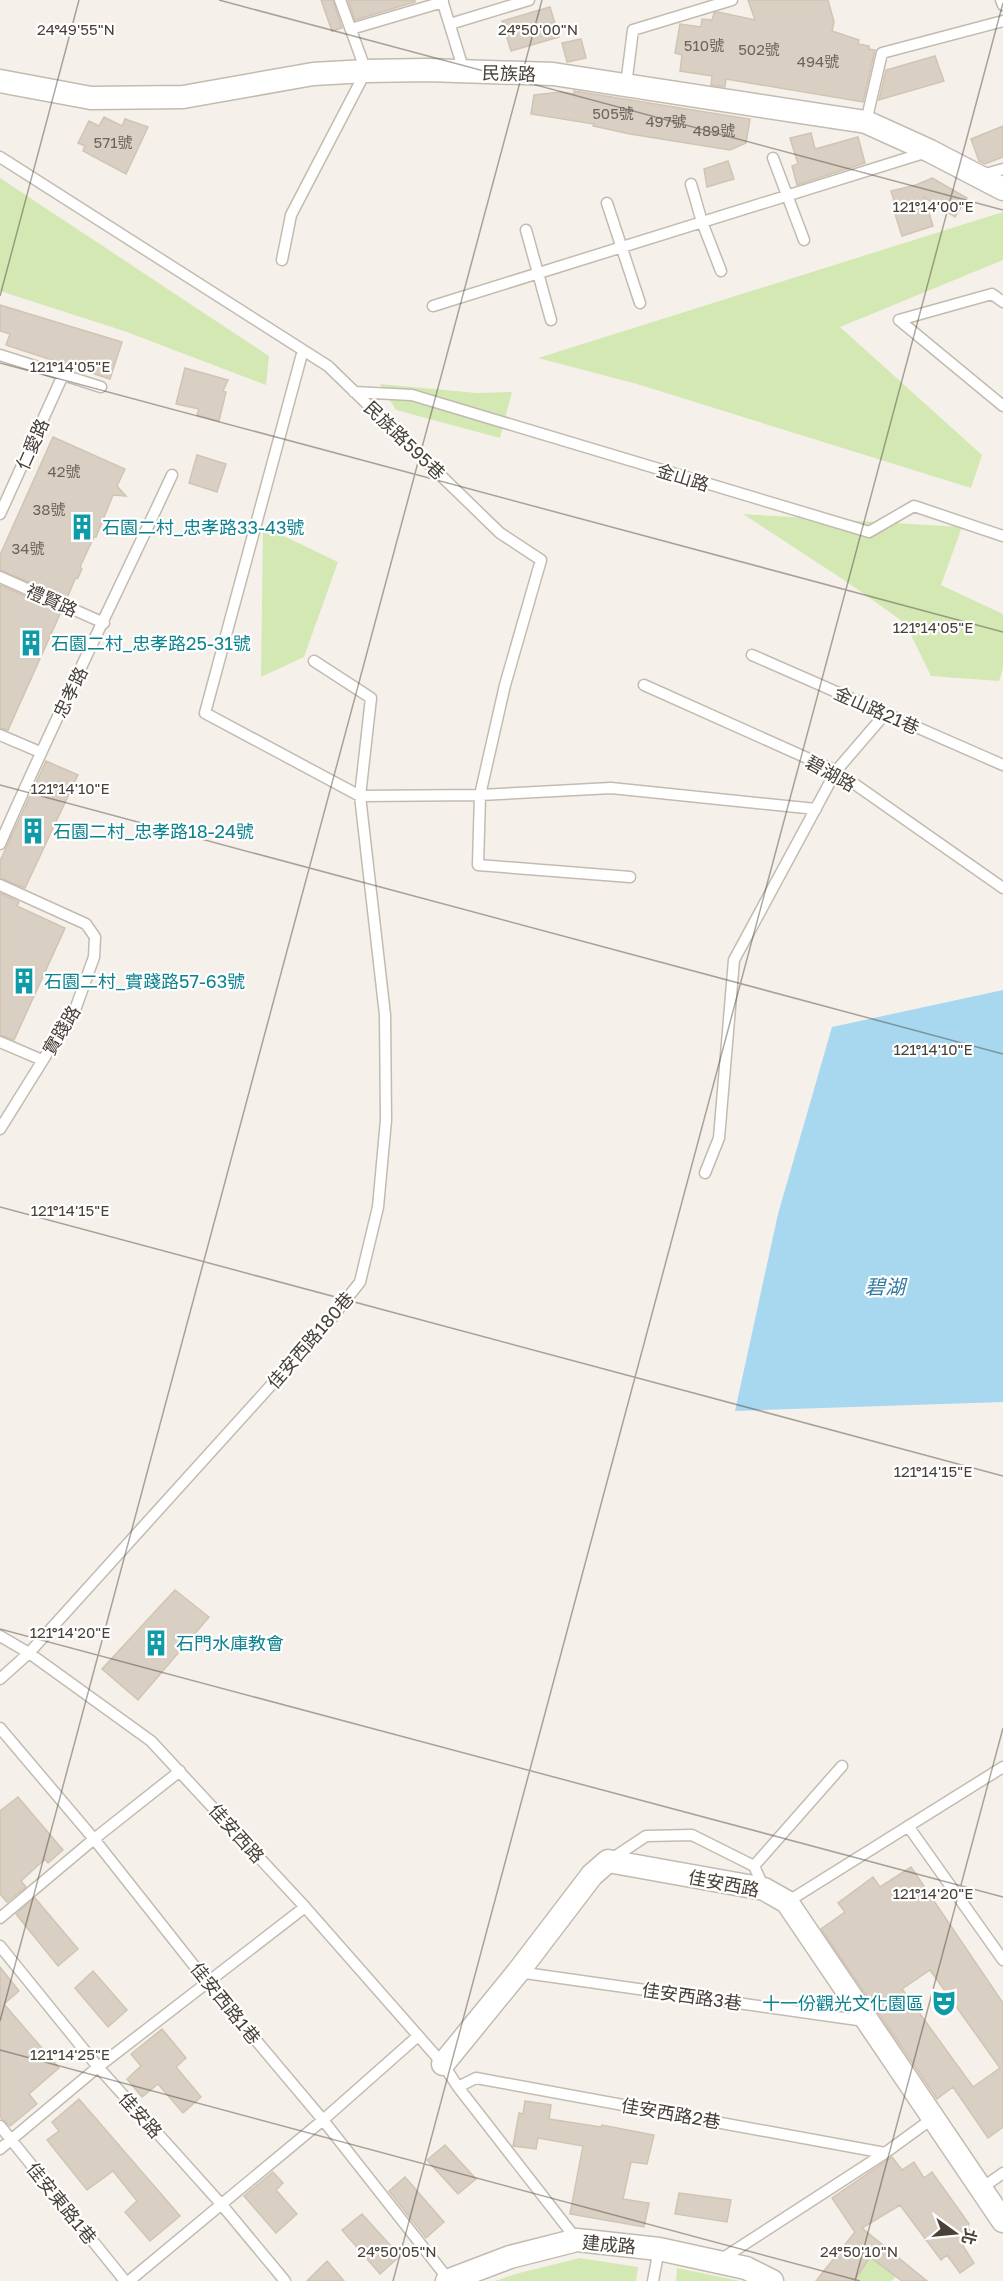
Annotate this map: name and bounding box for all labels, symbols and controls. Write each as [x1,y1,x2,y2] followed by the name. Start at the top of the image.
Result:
[37,20,115,38] text: 24°49'55"N
[498,20,578,38] text: 24°50'00"N
[684,36,724,54] house number: 510號
[738,40,780,58] house number: 502號
[797,52,839,70] house number: 494號
[482,61,536,85] street label: 民族路
[592,104,634,122] house number: 505號
[645,112,687,130] house number: 497號
[693,121,735,139] house number: 489號
[94,133,132,151] house number: 571號
[892,197,974,215] text: 121°14'00"E
[30,357,110,375] text: 121°14'05"E
[360,396,450,484] street label: 民族路595巷
[11,415,53,473] street label: 仁愛路
[654,459,712,495] street label: 金山路
[48,462,80,480] house number: 42號
[33,500,65,518] house number: 38號
[67,512,97,542] building icon: 石園二村_忠孝路33-43號
[102,516,304,538] place label: 石園二村_忠孝路33-43號
[12,539,44,557] house number: 34號
[23,579,81,621] street label: 禮賢路
[893,618,973,636] text: 121°14'05"E
[16,628,46,658] building icon: 石園二村_忠孝路25-31號
[51,632,251,654] place label: 石園二村_忠孝路25-31號
[48,663,92,721] street label: 忠孝路
[831,681,923,739] street label: 金山路21巷
[802,750,860,796] street label: 碧湖路
[30,779,110,797] text: 121°14'10"E
[18,816,48,846] building icon: 石園二村_忠孝路18-24號
[53,820,254,842] place label: 石園二村_忠孝路18-24號
[9,966,39,996] building icon: 石園二村_實踐路57-63號
[44,970,245,992] place label: 石園二村_實踐路57-63號
[38,1001,84,1059] street label: 實踐路
[893,1040,973,1058] text: 121°14'10"E
[31,1201,109,1219] text: 121°14'15"E
[865,1274,908,1298] water label: 碧湖
[262,1287,358,1393] street label: 佳安西路180巷
[894,1462,972,1480] text: 121°14'15"E
[30,1623,110,1641] text: 121°14'20"E
[141,1628,171,1658] building icon: 石門水庫教會
[176,1632,284,1654] place label: 石門水庫教會
[205,1799,269,1867] street label: 佳安西路
[687,1865,761,1901] street label: 佳安西路
[893,1884,973,1902] text: 121°14'20"E
[186,1958,266,2048] street label: 佳安西路1巷
[641,1978,743,2014] street label: 佳安西路3巷
[929,1988,959,2018] theatre icon: 十一份觀光文化園區
[762,1992,924,2014] place label: 十一份觀光文化園區
[30,2045,110,2063] text: 121°14'25"E
[115,2088,167,2142] street label: 佳安路
[620,2093,722,2133] street label: 佳安西路2巷
[22,2158,102,2248] street label: 佳安東路1巷
[925,2203,985,2263] north arrow
[958,2227,981,2247] text: 北
[581,2231,637,2257] street label: 建成路
[357,2242,437,2260] text: 24°50'05"N
[820,2242,898,2260] text: 24°50'10"N

